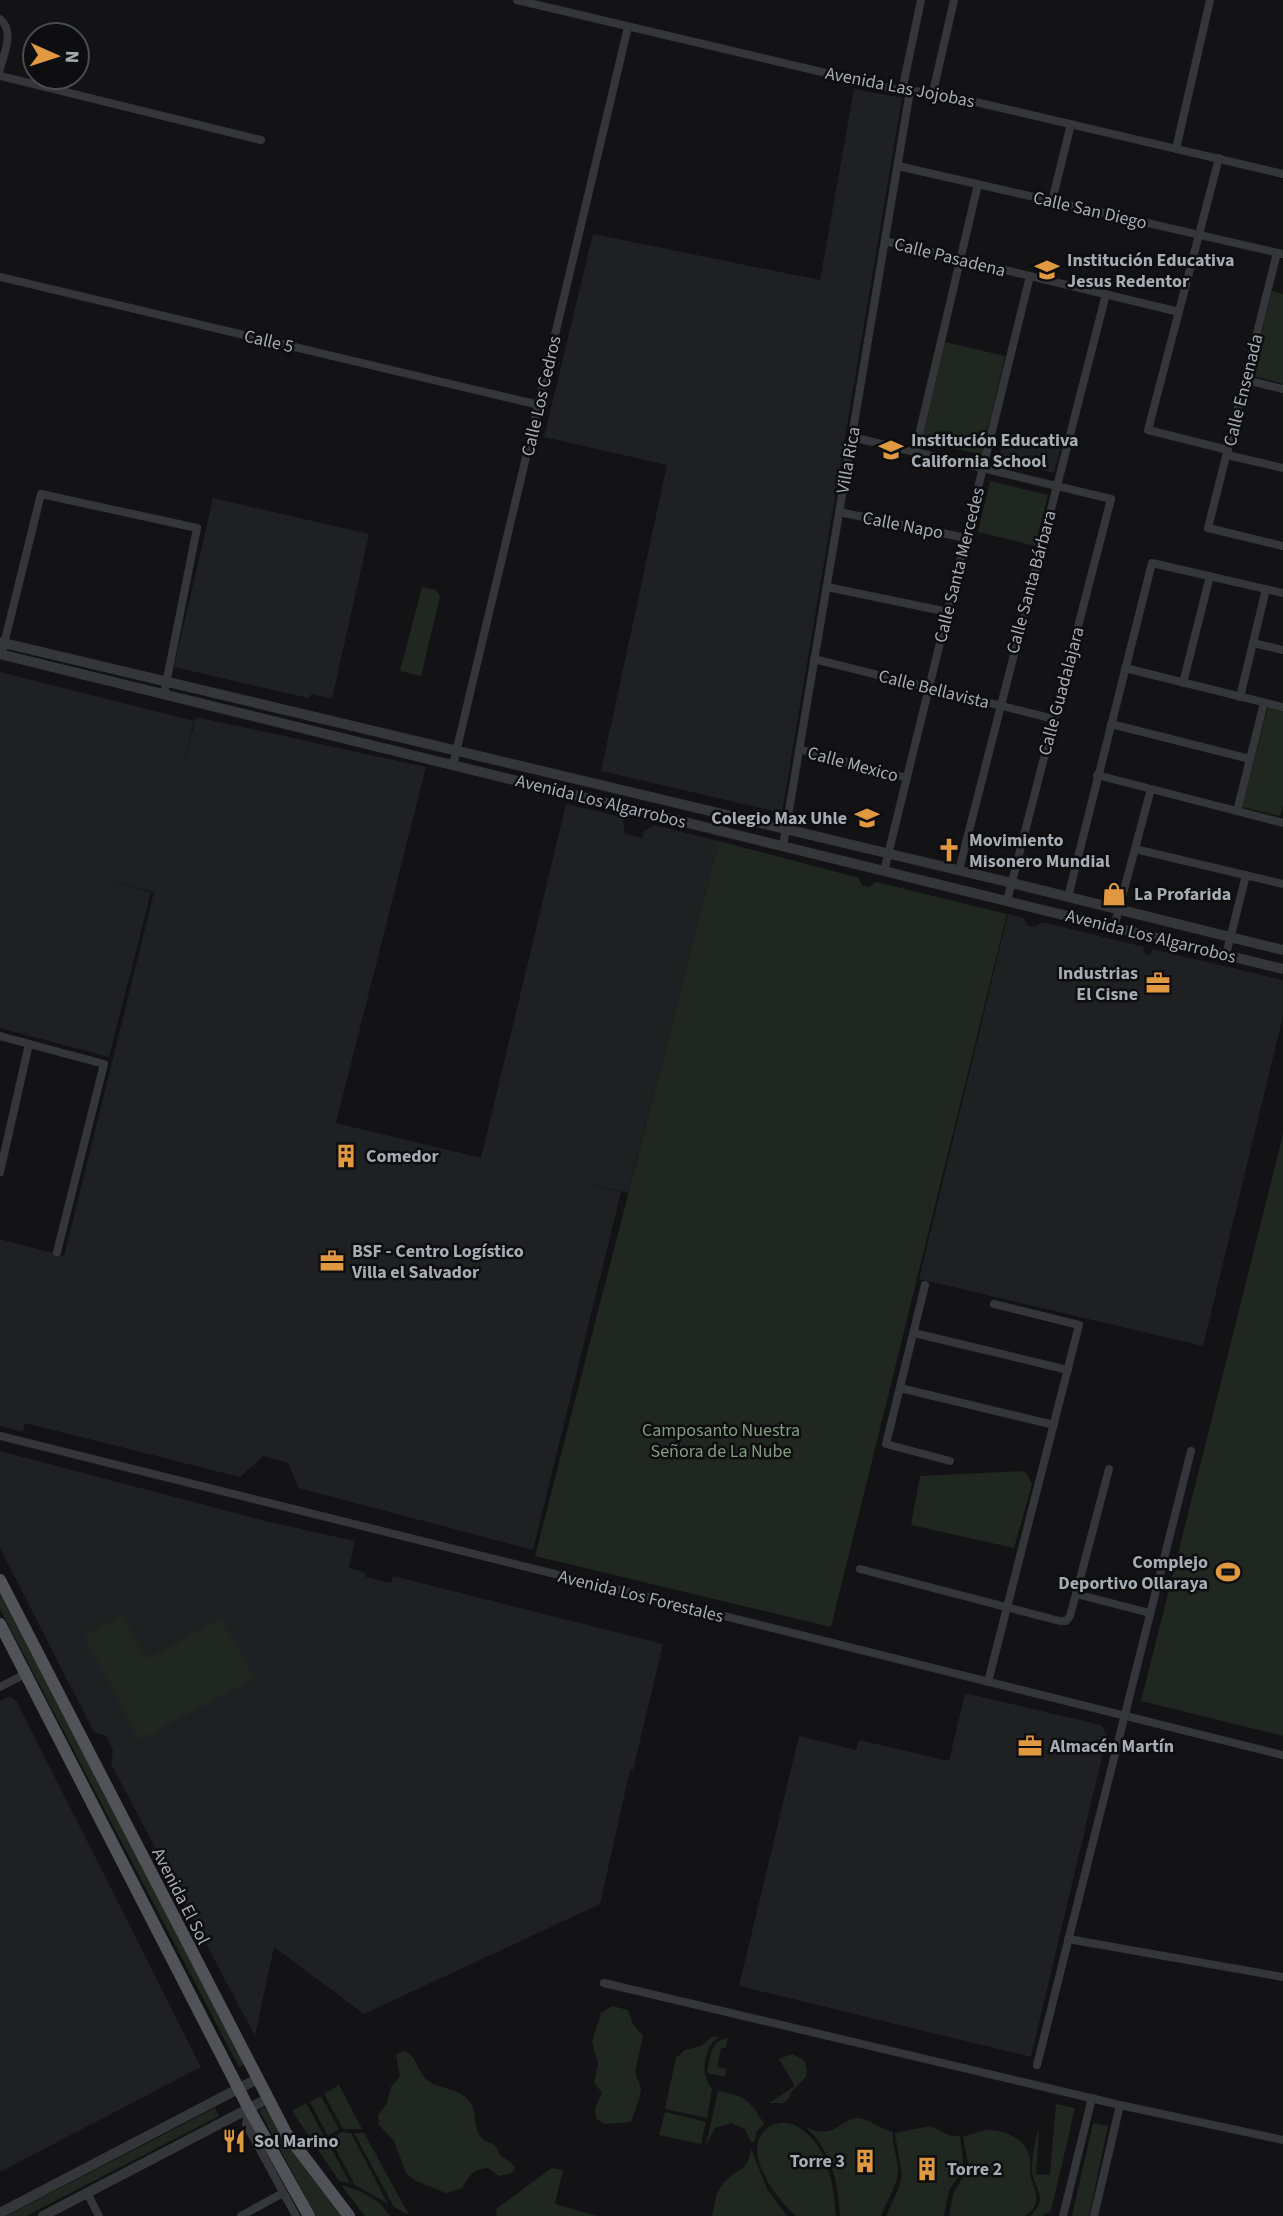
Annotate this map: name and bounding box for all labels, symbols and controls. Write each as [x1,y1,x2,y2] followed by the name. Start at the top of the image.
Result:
[21,21,91,91] north arrow
[58,50,85,64] text: N
[823,61,977,114] street label: Avenida Las Jojobas
[1031,185,1149,236] street label: Calle San Diego
[892,232,1008,283] street label: Calle Pasadena
[1067,248,1235,294] place label: Institución Educativa Jesus Redentor
[1033,256,1061,284] school or university icon: Institución Educativa Jesus Redentor
[242,324,296,359] street label: Calle 5
[1217,331,1270,449] street label: Calle Ensenada
[515,333,567,459] street label: Calle Los Cedros
[830,425,867,495] street label: Villa Rica
[911,428,1079,474] place label: Institución Educativa California School
[877,436,905,464] school or university icon: Institución Educativa California School
[928,485,991,645] street label: Calle Santa Mercedes
[861,505,945,546] street label: Calle Napo
[1000,508,1063,657] street label: Calle Santa Bárbara
[1032,624,1091,758] street label: Calle Guadalajara
[876,664,992,715] street label: Calle Bellavista
[805,740,901,789] street label: Calle Mexico
[513,768,689,835] street label: Avenida Los Algarrobos
[853,804,881,832] school or university icon: Colegio Max Uhle
[711,806,847,831] place label: Colegio Max Uhle
[969,828,1110,874] place label: Movimiento Misonero Mundial
[935,836,963,864] church icon: Movimiento Misonero Mundial
[1100,880,1128,908] shop icon: La Profarida
[1134,882,1231,907] place label: La Profarida
[1063,903,1239,970] street label: Avenida Los Algarrobos
[1058,961,1138,1007] place label: Industrias El Cisne
[1144,969,1172,997] office icon: Industrias El Cisne
[332,1142,360,1170] building icon: Comedor
[366,1144,440,1169] place label: Comedor
[351,1239,524,1285] place label: BSF - Centro Logístico Villa el Salvador
[318,1247,346,1275] office icon: BSF - Centro Logístico Villa el Salvador
[642,1418,800,1464] park label: Camposanto Nuestra Señora de La Nube
[1058,1550,1208,1596] place label: Complejo Deportivo Ollaraya
[1214,1558,1242,1586] sports icon: Complejo Deportivo Ollaraya
[556,1564,726,1629] street label: Avenida Los Forestales
[1016,1732,1044,1760] office icon: Almacén Martín
[1049,1734,1174,1759] place label: Almacén Martín
[145,1844,216,1949] street label: Avenida El Sol
[220,2127,248,2155] restaurant icon: Sol Marino
[254,2129,338,2154] place label: Sol Marino
[851,2147,879,2175] building icon: Torre 3
[790,2149,845,2174] place label: Torre 3
[913,2155,941,2183] building icon: Torre 2
[947,2157,1002,2182] place label: Torre 2

